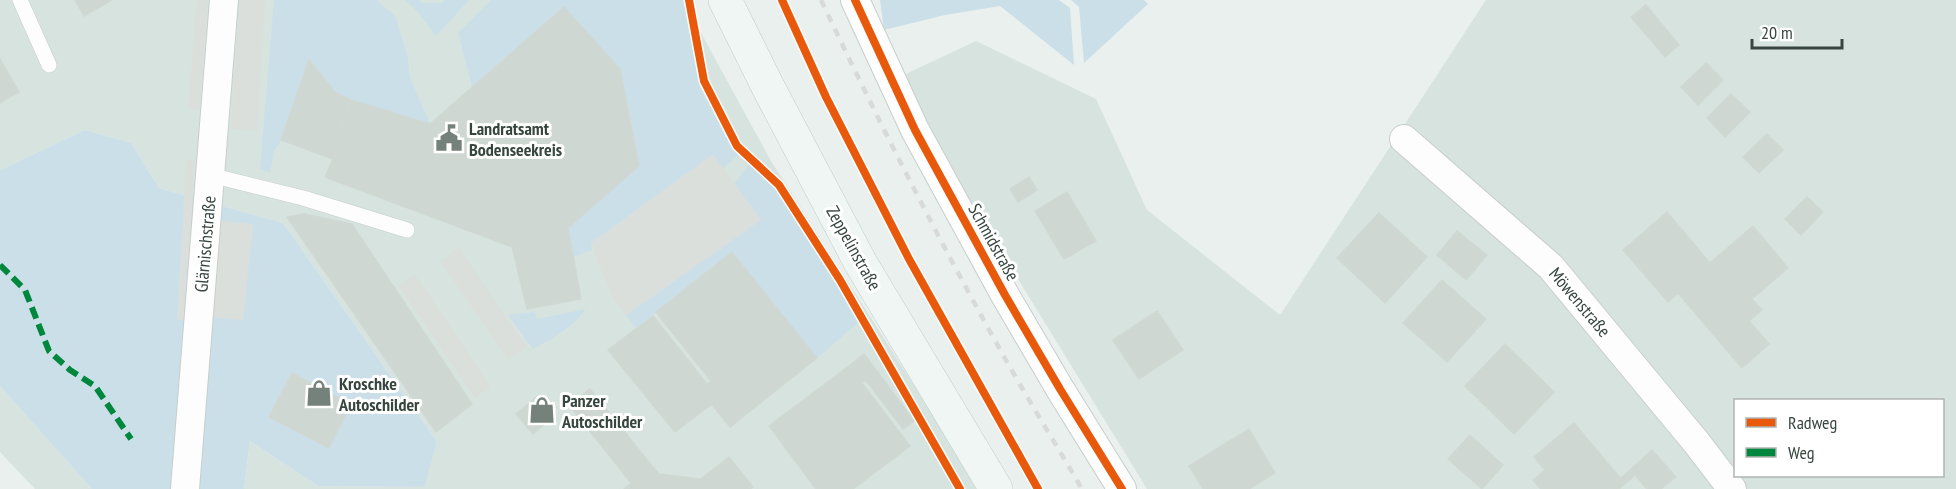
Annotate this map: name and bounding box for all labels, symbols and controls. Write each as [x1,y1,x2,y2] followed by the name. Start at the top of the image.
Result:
[1752,12,1842,50] scale bar
[1761,21,1793,44] text: 20 m
[469,117,562,161] place label: Landratsamt Bodenseekreis
[434,123,464,153] public building icon: Landratsamt Bodenseekreis
[189,195,221,293] street label: Glärnischstraße
[963,199,1025,285] street label: Schmidstraße
[821,202,887,294] street label: Zeppelinstraße
[1544,262,1616,342] street label: Möwenstraße
[338,372,420,416] place label: Kroschke Autoschilder
[304,378,334,408] shop icon: Kroschke Autoschilder
[561,389,643,433] place label: Panzer Autoschilder
[527,395,557,425] shop icon: Panzer Autoschilder
[1734,399,1944,477] legend
[1788,411,1837,434] text: Radweg
[1788,441,1815,464] text: Weg

